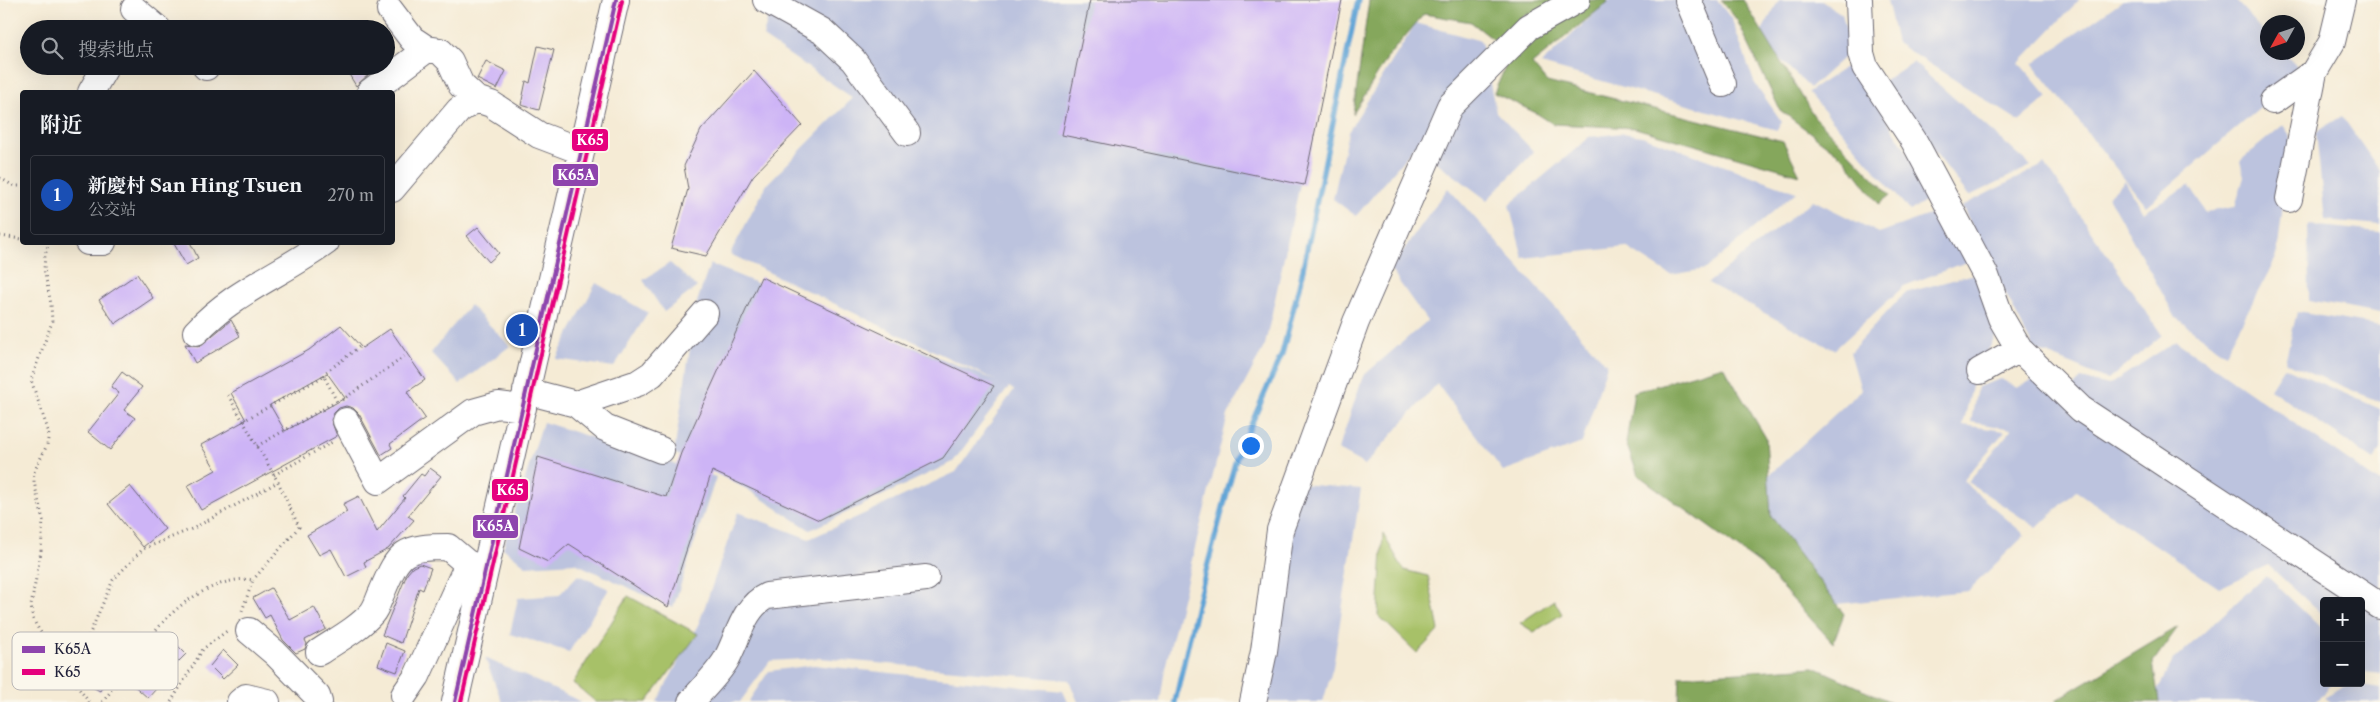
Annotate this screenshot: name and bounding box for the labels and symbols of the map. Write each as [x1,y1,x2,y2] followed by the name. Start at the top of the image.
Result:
[2260,15,2305,60] north arrow
[571,128,609,152] line badge: K65
[576,131,604,149] text: K65
[552,163,599,187] line badge: K65A
[557,166,596,184] text: K65A
[506,311,538,349] pin: 1
[1238,433,1264,459] your location
[491,478,529,502] line badge: K65
[496,481,524,499] text: K65
[472,514,519,539] line badge: K65A
[476,517,515,535] text: K65A
[12,632,178,690] legend
[54,640,92,658] text: K65A
[54,663,81,681] text: K65

